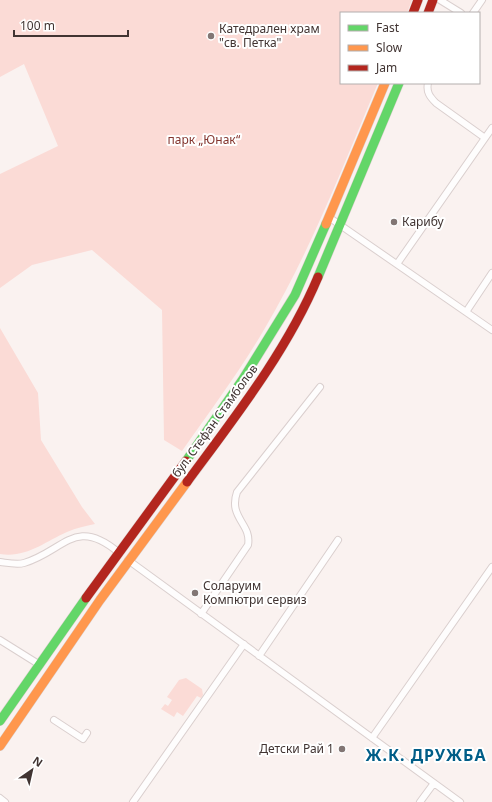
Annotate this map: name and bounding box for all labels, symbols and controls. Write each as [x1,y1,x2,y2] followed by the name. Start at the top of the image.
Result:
[14,12,128,38] scale bar
[340,12,480,84] legend
[20,17,55,34] text: 100 m
[376,19,400,36] text: Fast
[219,20,320,51] place label: Катедрален храм "св. Петка"
[206,31,216,41] marker: Катедрален храм "св. Петка"
[376,39,403,56] text: Slow
[375,59,397,76] text: Jam
[168,131,241,148] park label: парк „Юнак“
[402,213,445,230] place label: Карибу
[389,217,399,227] marker: Карибу
[168,361,262,481] street label: бул. Стефан Стамболов
[203,577,307,608] place label: Соларуим Компютри сервиз
[190,588,200,598] marker: Соларуим Компютри сервиз
[259,740,334,757] place label: Детски Рай 1
[337,744,347,754] marker: Детски Рай 1
[366,744,486,766] district label: Ж.К. ДРУЖБА
[12,750,52,790] north arrow
[30,753,46,770] text: N

